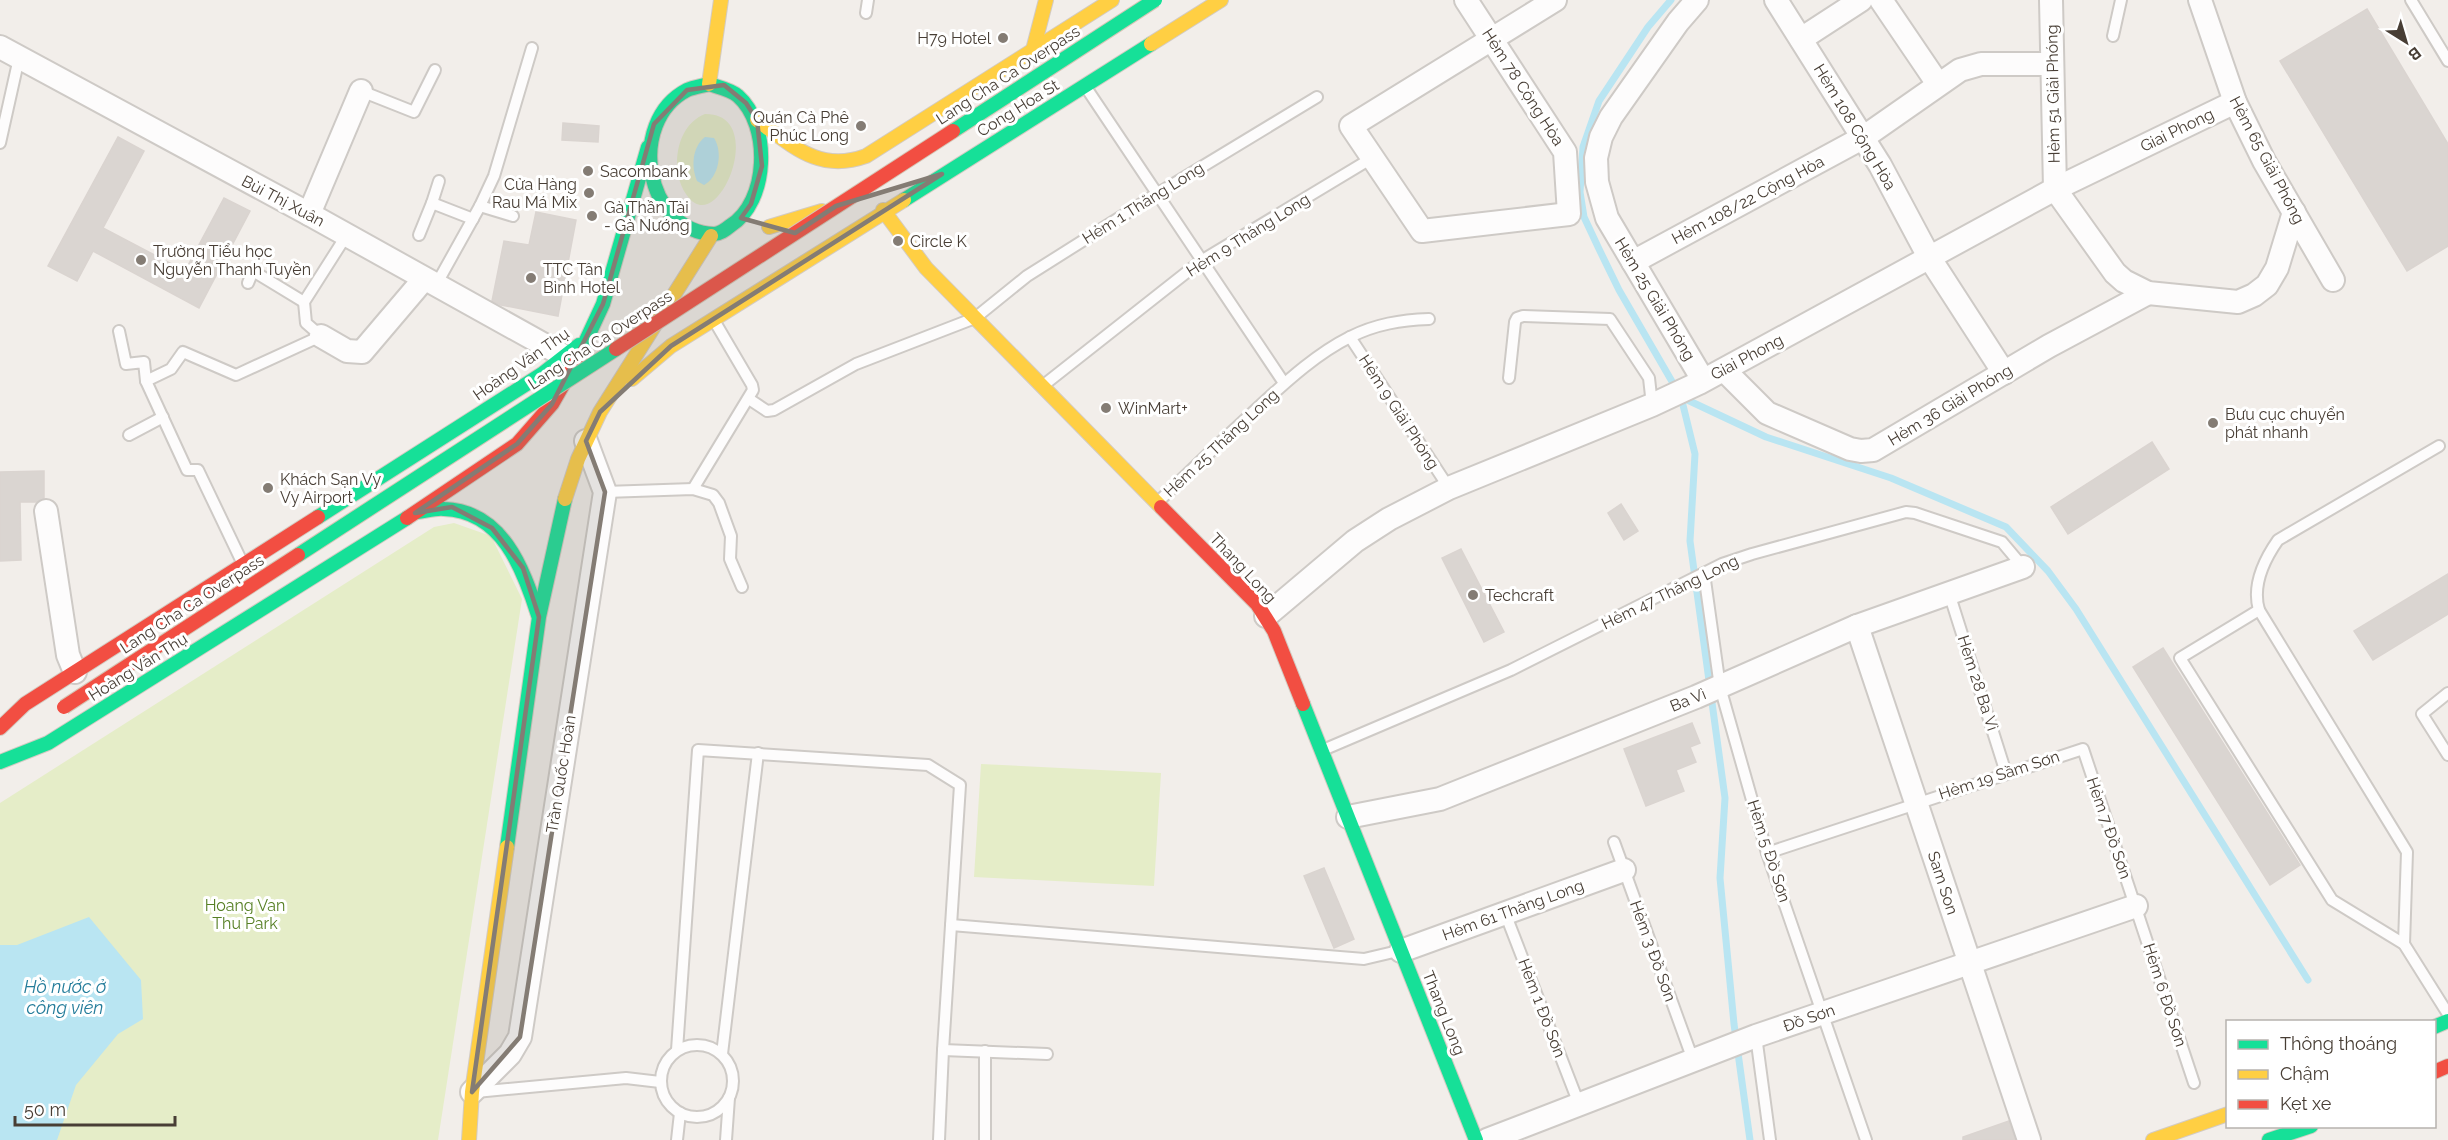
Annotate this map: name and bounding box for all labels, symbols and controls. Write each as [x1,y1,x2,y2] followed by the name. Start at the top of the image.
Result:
[2376,12,2436,72] north arrow
[933,21,1084,129] street label: Lang Cha Ca Overpass
[2042,24,2064,164] street label: Hẻm 51 Giải Phóng
[1478,25,1568,149] street label: Hẻm 78 Cộng Hòa
[917,29,992,48] place label: H79 Hotel
[996,31,1010,45] marker: H79 Hotel
[2405,43,2425,65] text: B
[1810,60,1900,194] street label: Hẻm 108 Cộng Hòa
[974,75,1063,141] street label: Cong Hoa St
[2225,93,2309,227] street label: Hẻm 65 Giải Phóng
[2137,104,2217,156] street label: Giai Phong
[753,108,849,145] place label: Quán Cà Phê Phúc Long
[854,119,868,133] marker: Quán Cà Phê Phúc Long
[1669,152,1827,248] street label: Hẻm 108/22 Cộng Hòa
[1079,158,1207,248] street label: Hẻm 1 Thăng Long
[600,162,688,181] place label: Sacombank
[581,164,595,178] marker: Sacombank
[238,171,328,231] street label: Bùi Thị Xuân
[492,175,577,212] place label: Cửa Hàng Rau Má Mix
[582,186,596,200] marker: Cửa Hàng Rau Má Mix
[1183,189,1313,281] street label: Hẻm 9 Thăng Long
[604,198,690,235] place label: Gà Thần Tài - Gà Nướng
[585,209,599,223] marker: Gà Thần Tài - Gà Nướng
[910,232,967,251] place label: Circle K
[891,234,905,248] marker: Circle K
[1611,234,1699,364] street label: Hẻm 25 Giải Phóng
[153,242,311,279] place label: Trường Tiểu học Nguyễn Thanh Tuyền
[134,253,148,267] marker: Trường Tiểu học Nguyễn Thanh Tuyền
[543,260,621,297] place label: TTC Tân Bình Hotel
[524,271,538,285] marker: TTC Tân Bình Hotel
[525,286,676,394] street label: Lang Cha Ca Overpass
[469,324,573,404] street label: Hoàng Văn Thụ
[1708,330,1786,384] street label: Giai Phong
[1355,351,1443,473] street label: Hẻm 9 Giải Phóng
[1884,360,2016,450] street label: Hẻm 36 Giải Phóng
[1160,385,1282,501] street label: Hẻm 25 Thăng Long
[1118,399,1188,418] place label: WinMart+
[1099,401,1113,415] marker: WinMart+
[2225,405,2345,442] place label: Bưu cục chuyển phát nhanh
[2206,416,2220,430] marker: Bưu cục chuyển phát nhanh
[280,470,382,507] place label: Khách Sạn Vy Vy Airport
[261,481,275,495] marker: Khách Sạn Vy Vy Airport
[1206,529,1280,607] street label: Thang Long
[117,550,268,658] street label: Lang Cha Ca Overpass
[1599,551,1741,633] street label: Hẻm 47 Thăng Long
[1485,586,1555,605] place label: Techcraft
[1466,588,1480,602] marker: Techcraft
[85,629,191,705] street label: Hoàng Văn Thụ
[1954,633,2002,733] street label: Hẻm 28 Ba Vì
[1667,684,1709,716] street label: Ba Vì
[542,714,580,834] street label: Trần Quốc Hoàn
[1936,746,2062,804] street label: Hẻm 19 Sầm Sơn
[2083,775,2135,881] street label: Hẻm 7 Đồ Sơn
[1744,797,1794,905] street label: Hẻm 5 Đồ Sơn
[1924,849,1962,917] street label: Sam Son
[1440,876,1586,944] street label: Hẻm 61 Thăng Long
[205,896,285,933] park label: Hoang Van Thu Park
[1626,898,1680,1004] street label: Hẻm 3 Đồ Sơn
[2139,941,2191,1049] street label: Hẻm 6 Đồ Sơn
[1514,956,1570,1060] street label: Hẻm 1 Đồ Sơn
[1419,968,1469,1058] street label: Thang Long
[24,976,107,1018] water label: Hồ nước ở công viên
[1781,1000,1837,1036] street label: Đồ Sơn
[2226,1020,2436,1128] legend
[2280,1033,2397,1054] text: Thông thoáng
[2280,1063,2329,1084] text: Chậm
[15,1089,176,1127] scale bar
[2280,1093,2332,1114] text: Kẹt xe
[24,1099,66,1120] text: 50 m

